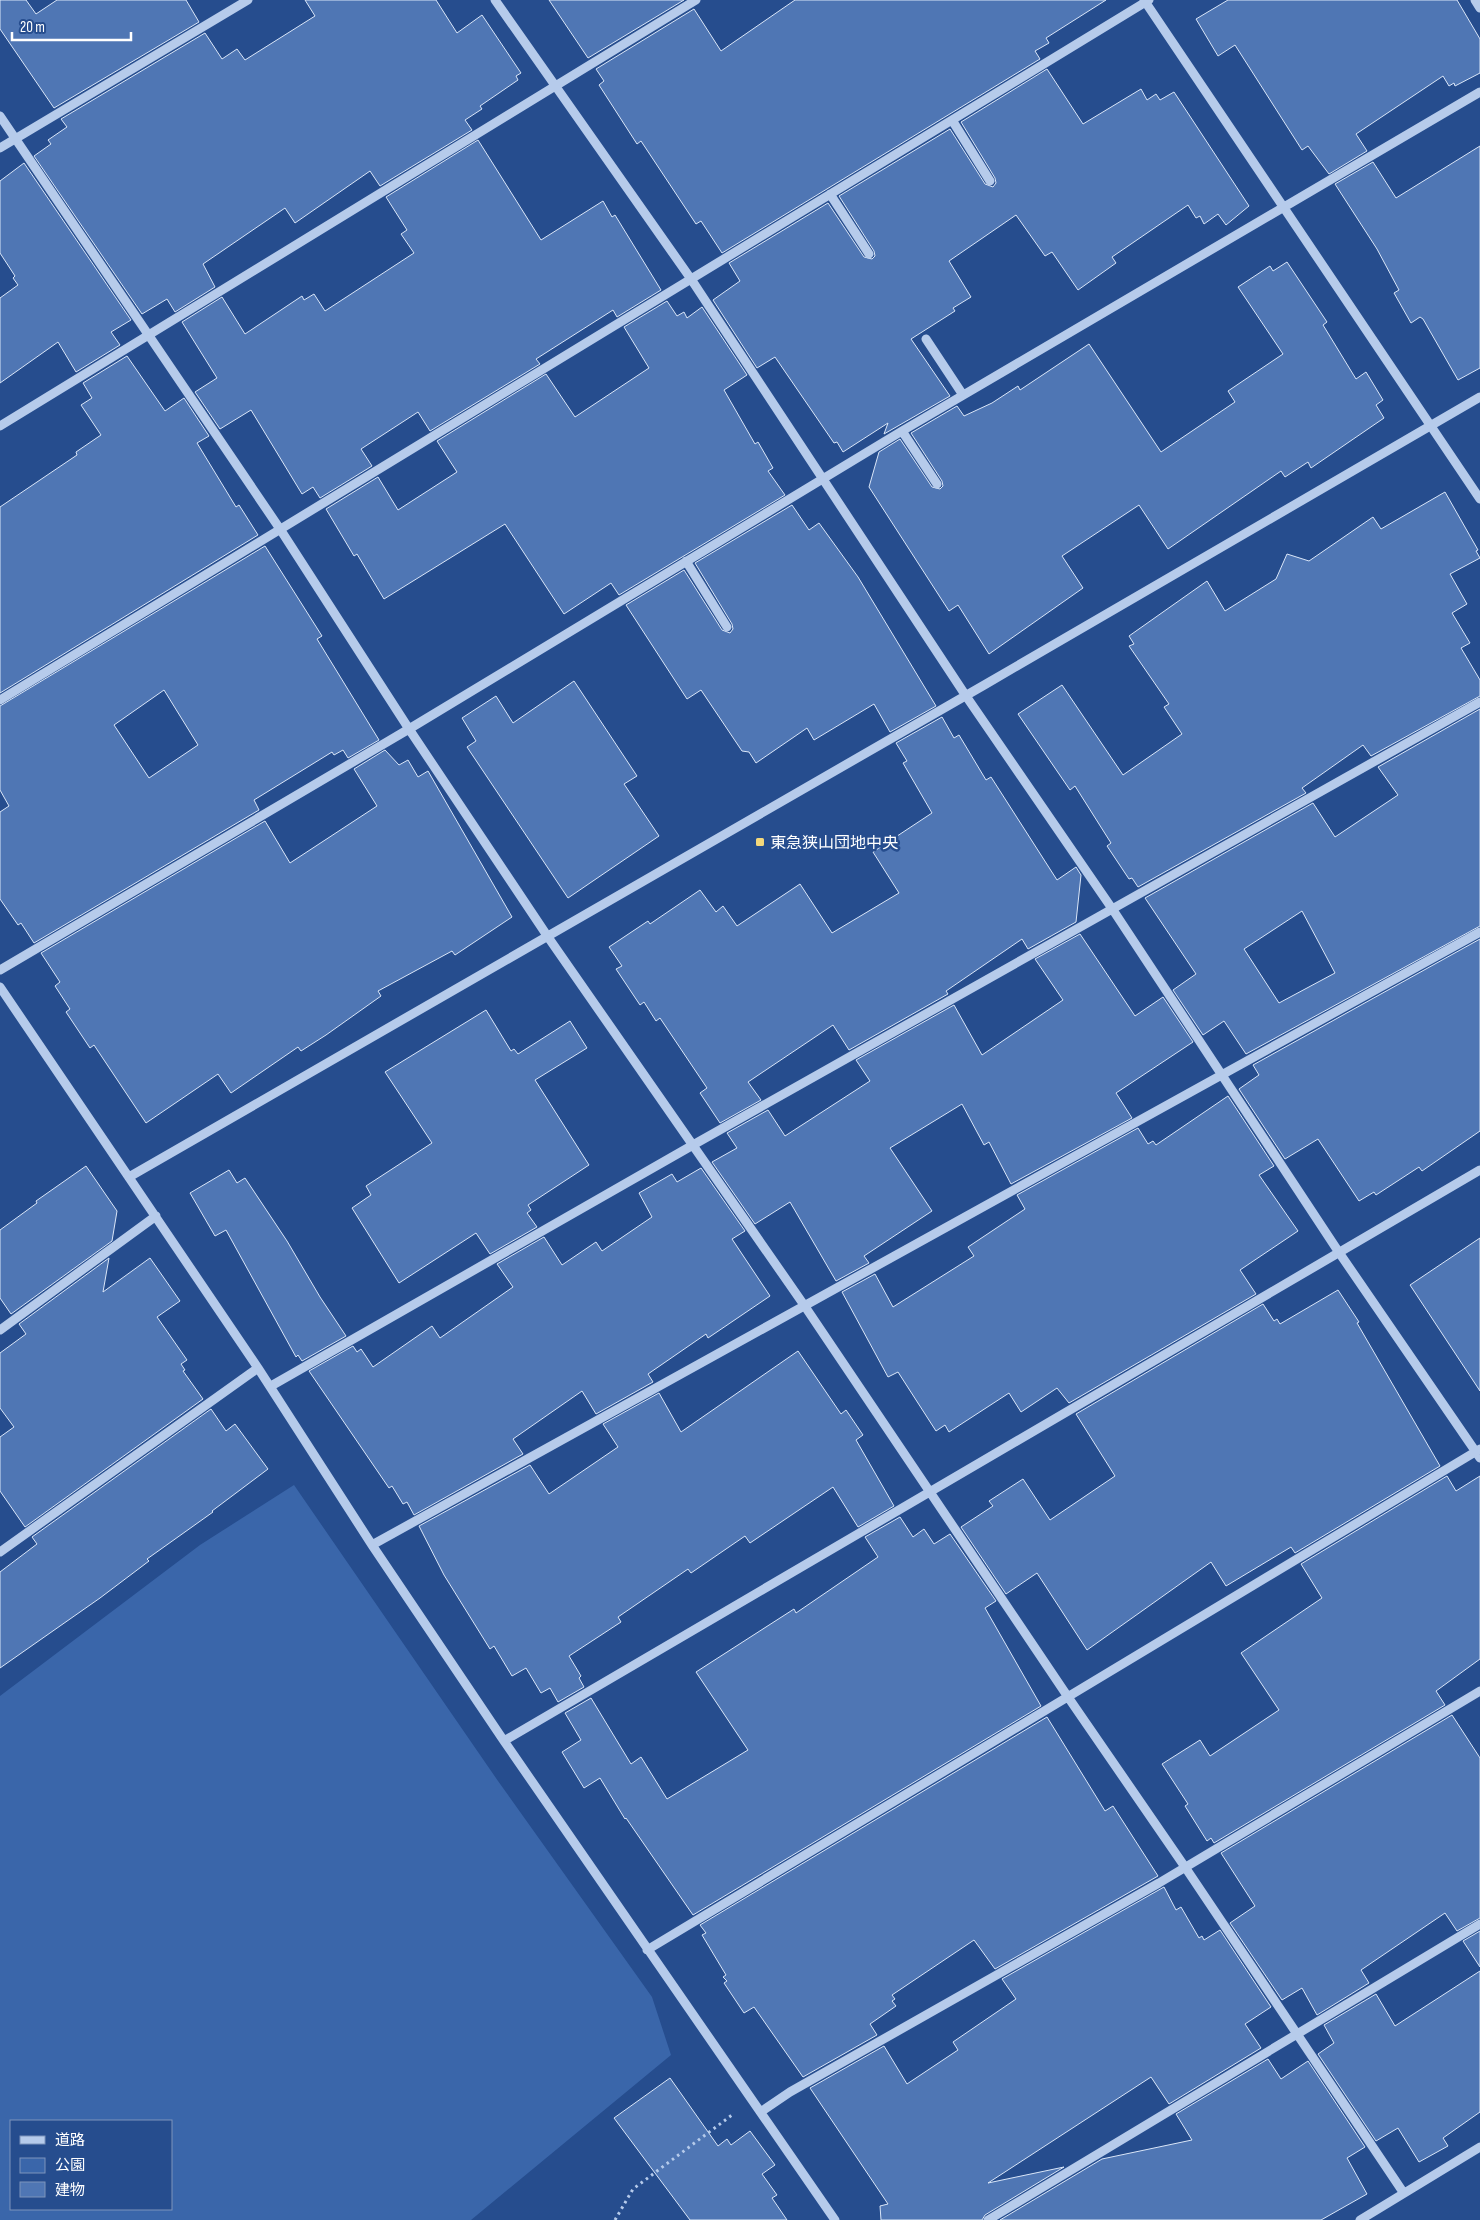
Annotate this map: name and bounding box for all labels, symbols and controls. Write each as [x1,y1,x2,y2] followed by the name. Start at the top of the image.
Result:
[12,10,131,42] scale bar
[20,18,45,37] text: 20 m
[770,834,898,853] place label: 東急狭山団地中央
[754,836,766,848] marker: 東急狭山団地中央
[10,2120,172,2210] legend
[55,2131,85,2150] text: 道路
[55,2156,85,2175] text: 公園
[55,2181,85,2200] text: 建物

